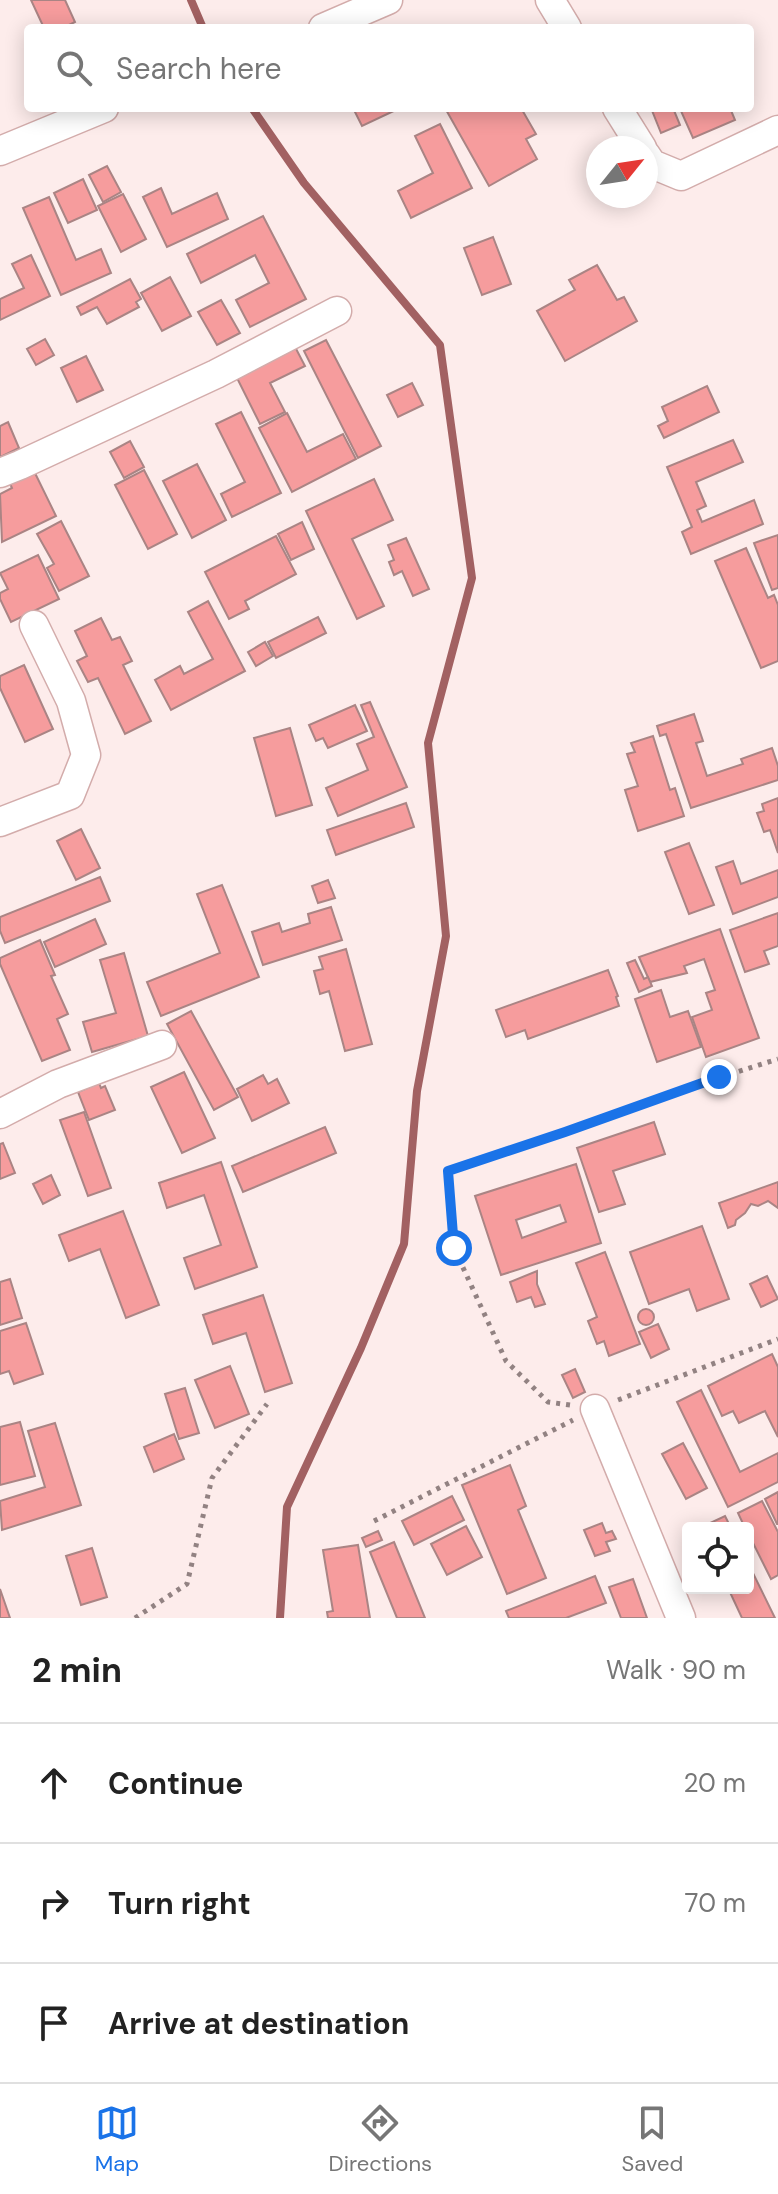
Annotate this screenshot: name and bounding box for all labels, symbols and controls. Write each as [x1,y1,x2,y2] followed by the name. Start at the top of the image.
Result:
[24,24,754,112] search box
[52,46,96,90] icon: search
[116,49,282,88] text: Search here
[586,136,658,208] north arrow
[701,1059,737,1095] route end
[436,1230,472,1266] route start
[682,1522,754,1594] map controls
[682,1522,754,1594] button: locate
[32,1648,122,1693] text: 2 min
[606,1653,746,1687] text: Walk · 90 m
[32,1761,76,1805] icon: ahead
[108,1764,243,1803] text: Continue
[683,1766,746,1800] text: 20 m
[32,1881,76,1925] icon: right
[108,1884,251,1923] text: Turn right
[685,1886,746,1920] text: 70 m
[32,2001,76,2045] icon: arrive
[108,2004,409,2043] text: Arrive at destination
[95,2101,139,2178] tab: Map
[329,2101,432,2178] tab: Directions
[622,2101,683,2178] tab: Saved

